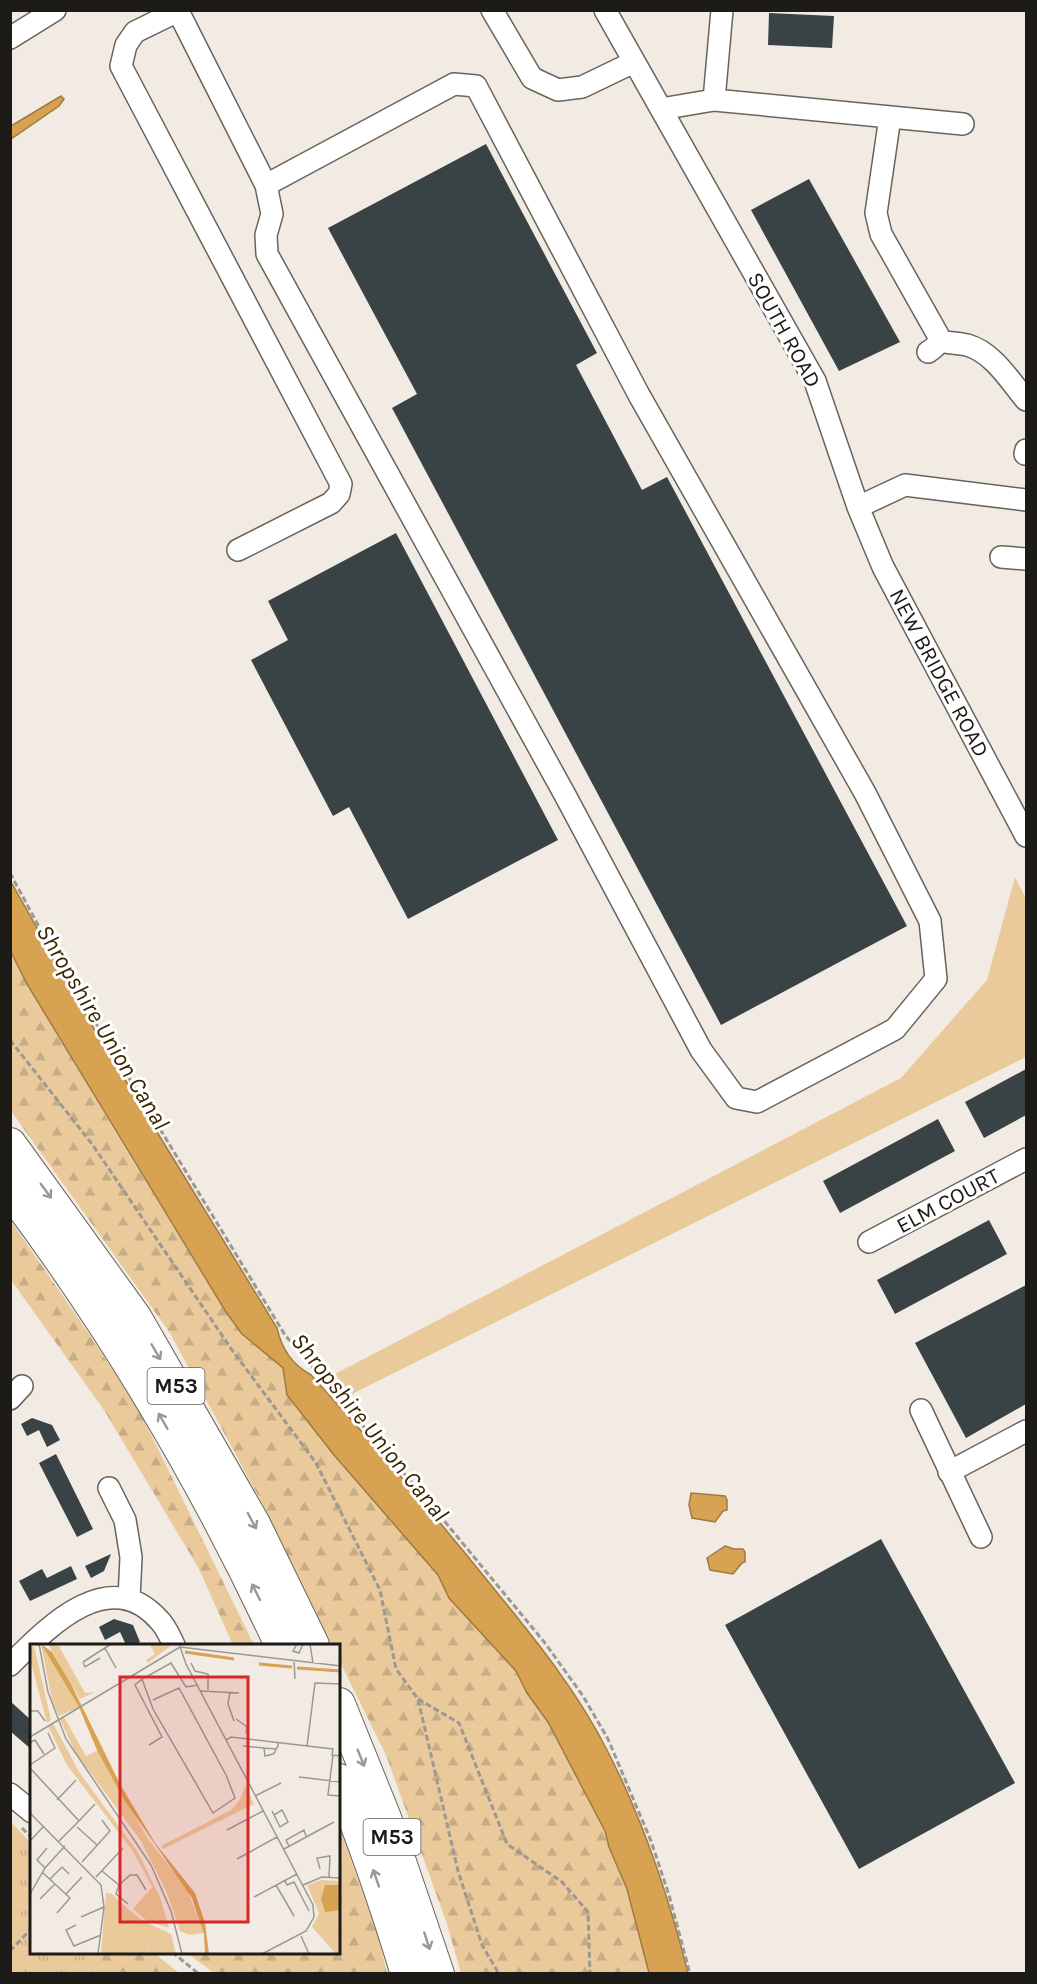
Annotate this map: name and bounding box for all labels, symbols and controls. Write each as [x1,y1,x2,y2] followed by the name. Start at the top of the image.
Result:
[742,268,826,392] street label: SOUTH ROAD
[884,584,994,762] street label: NEW BRIDGE ROAD
[31,919,175,1135] water label: Shropshire Union Canal
[892,1163,1004,1239] street label: ELM COURT
[40,1183,52,1199] one-way arrow
[285,1327,455,1527] water label: Shropshire Union Canal
[150,1343,162,1360] one-way arrow
[148,1368,204,1404] road number: M53
[157,1413,169,1430] one-way arrow
[247,1512,258,1530] one-way arrow
[250,1584,261,1602] one-way arrow
[30,1644,340,1954] inset map
[356,1748,367,1767] one-way arrow
[364,1819,420,1855] road number: M53
[370,1869,381,1888] one-way arrow
[423,1931,434,1950] one-way arrow

